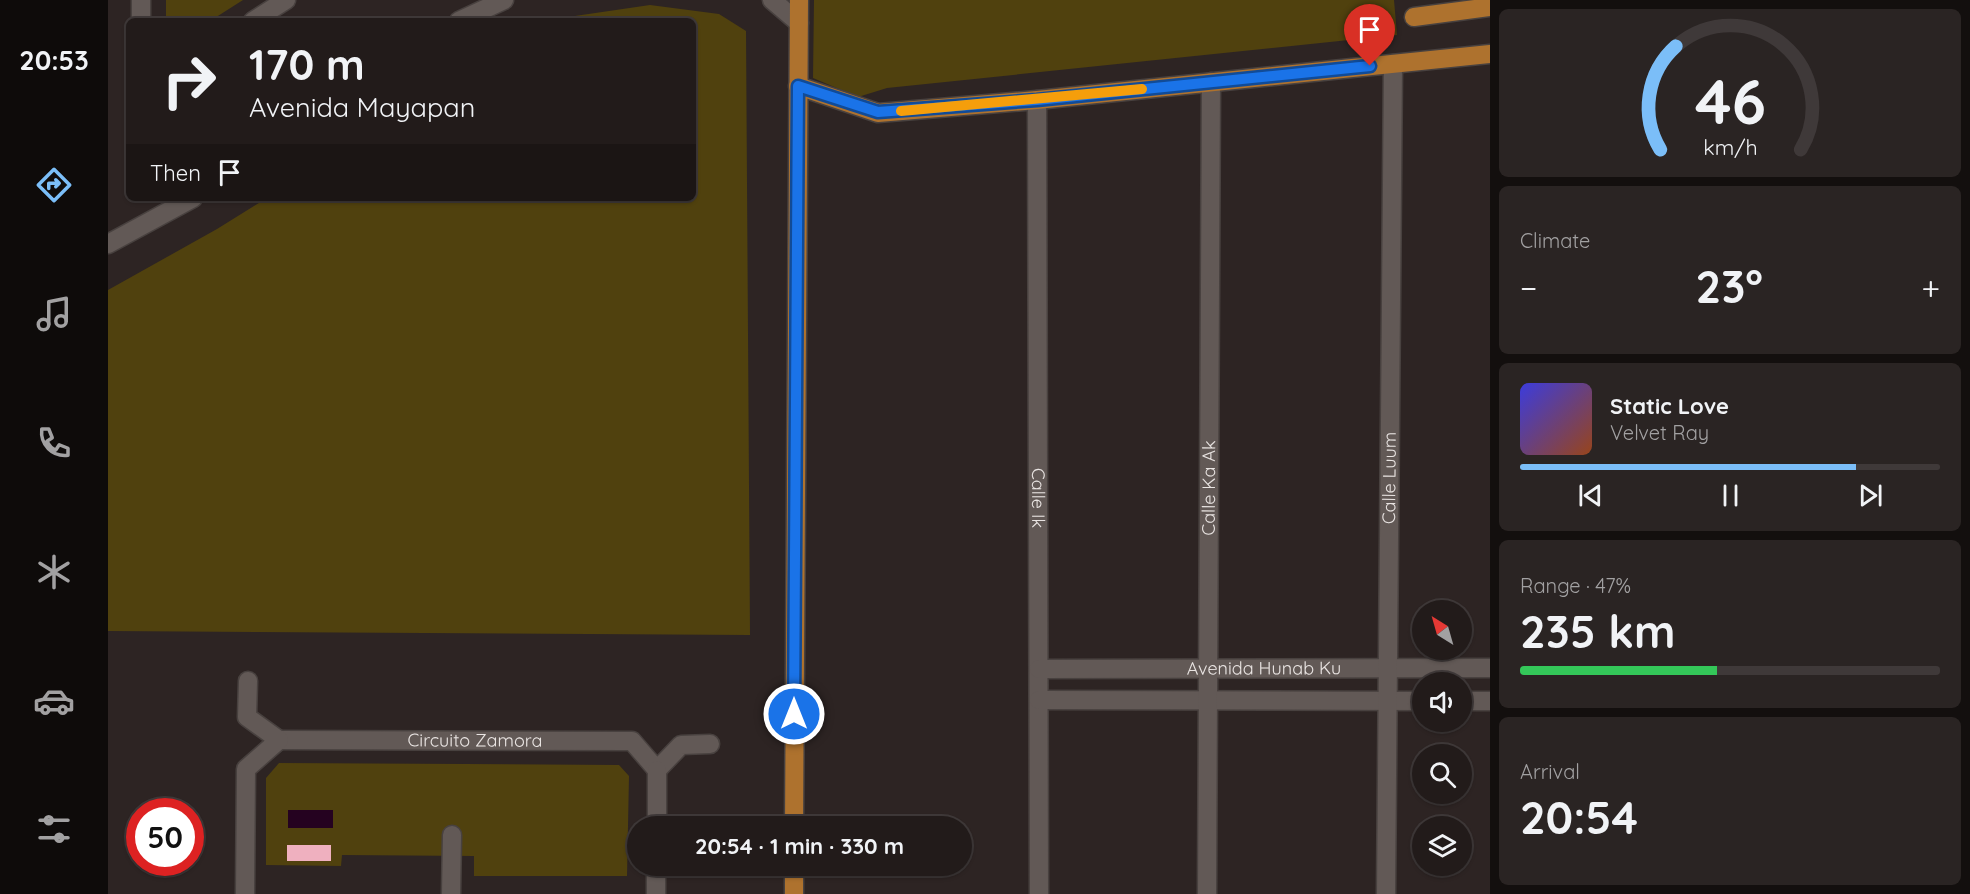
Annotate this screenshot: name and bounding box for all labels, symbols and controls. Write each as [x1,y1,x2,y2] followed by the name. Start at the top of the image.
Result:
[1344,4,1395,66] pin
[1353,13,1386,46] icon: arrive
[249,38,365,91] text: 170 m
[150,42,228,120] icon: right
[19,43,89,77] text: 20:53
[1694,62,1766,140] text: 46
[249,90,475,124] text: Avenida Mayapan
[1703,134,1757,160] text: km/h
[213,156,246,189] icon: arrive
[150,159,201,187] text: Then
[33,164,75,206] icon: directions
[1520,228,1590,253] text: Climate
[1696,258,1763,314] text: 23°
[1520,267,1537,308] text: −
[1921,267,1940,308] text: +
[33,293,75,335] icon: music
[1610,392,1729,420] text: Static Love
[1610,420,1709,445] text: Velvet Ray
[33,422,75,464] icon: phone
[1377,432,1401,524] street label: Calle Luum
[1197,440,1220,536] street label: Calle Ka Ak
[1027,468,1050,528] street label: Calle Ik
[1574,479,1607,512] icon: previous
[1714,479,1747,512] icon: pause
[1854,479,1887,512] icon: next
[33,551,75,593] icon: climate
[1520,573,1631,598] text: Range · 47%
[1412,600,1472,660] north arrow
[1412,600,1472,876] map controls
[1520,603,1675,659] text: 235 km
[1187,656,1341,680] street label: Avenida Hunab Ku
[1412,672,1472,732] button: sound
[33,680,75,722] icon: car
[762,682,826,746] position arrow
[408,728,542,752] street label: Circuito Zamora
[1412,744,1472,804] button: search
[1520,759,1580,784] text: Arrival
[1520,789,1638,845] text: 20:54
[126,798,204,876] speed limit sign: 50
[33,808,75,850] icon: filters
[1412,816,1472,876] button: layers
[695,832,904,860] text: 20:54 · 1 min · 330 m

